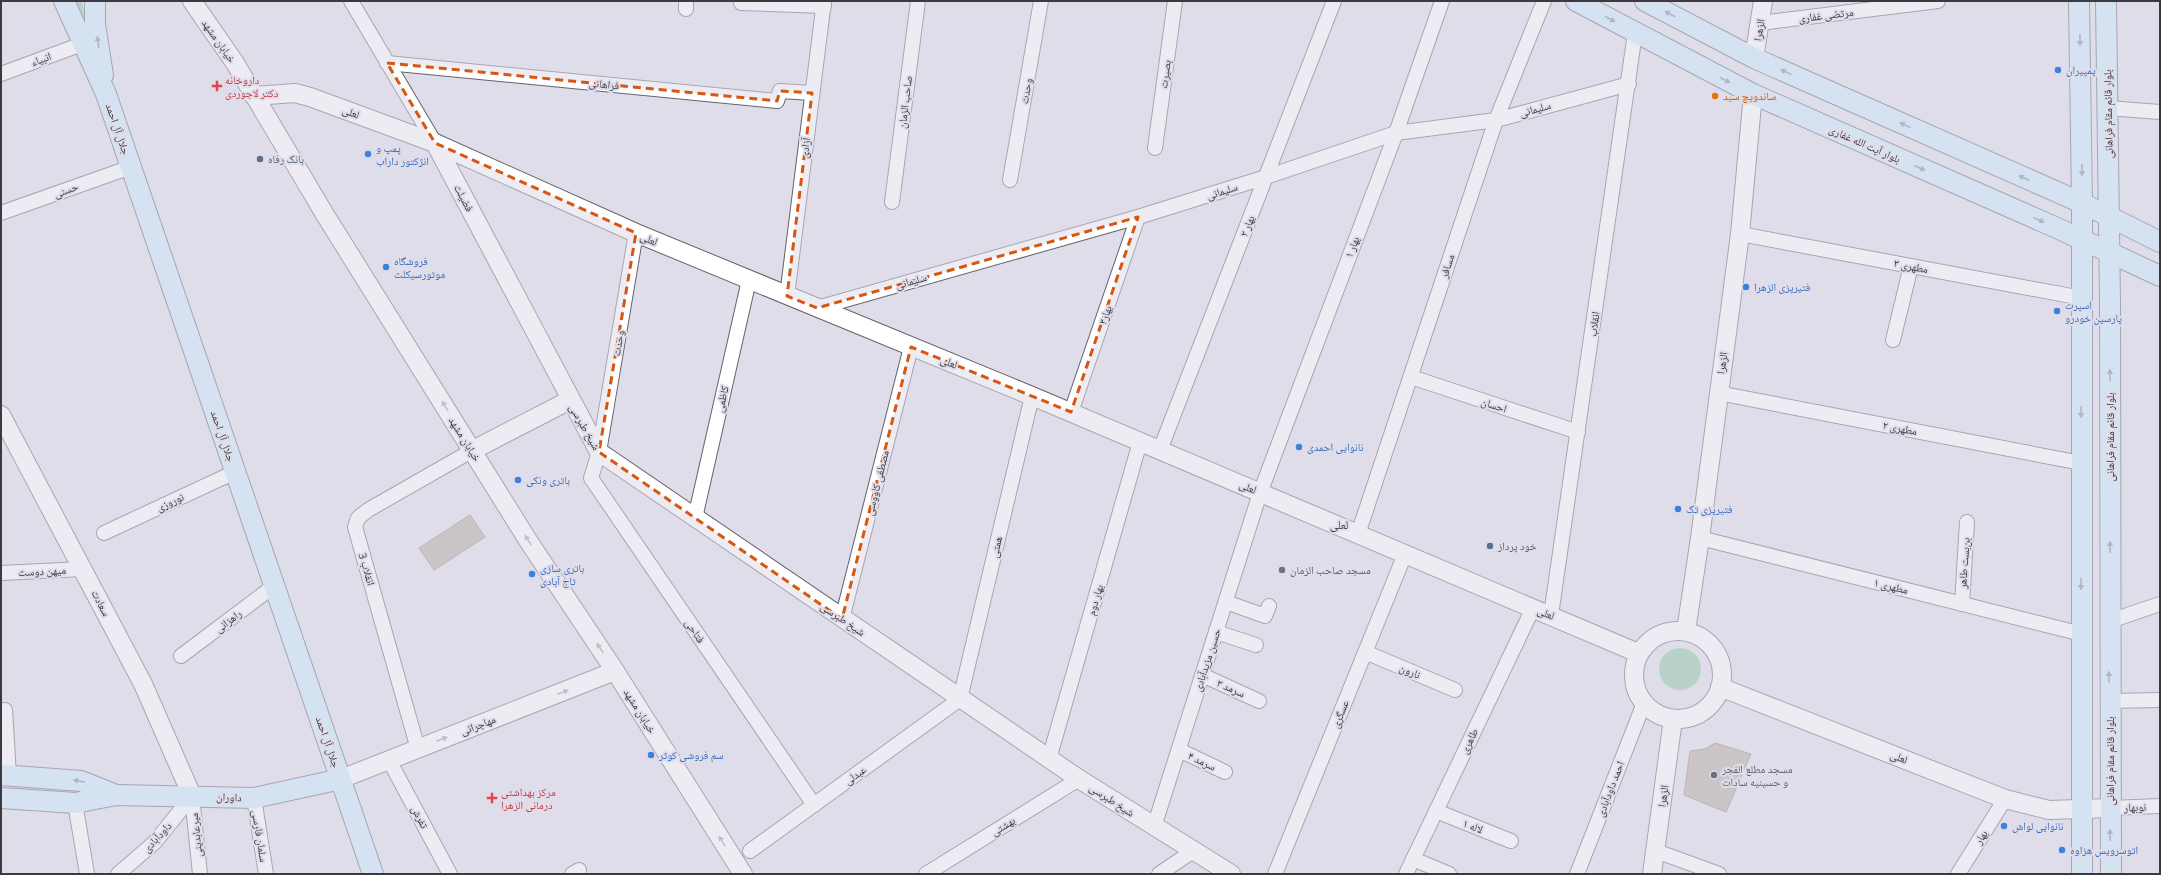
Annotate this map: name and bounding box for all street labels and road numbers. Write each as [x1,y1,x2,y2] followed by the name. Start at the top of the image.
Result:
[1798,4,1854,26] street label: مرتضی غفاری
[198,16,240,66] street label: خیابان مشهد
[1749,18,1769,42] street label: الزهرا
[29,48,53,70] street label: انبیاء
[1155,59,1175,89] street label: بصیرت
[2099,69,2117,159] street label: بلوار قائم مقام فراهانی
[588,74,620,94] street label: فراهانی
[894,74,916,130] street label: صاحب الزمان
[1016,77,1036,105] street label: وحدت
[1518,97,1552,121] street label: سلیمانی
[102,101,134,157] street label: جلال آل احمد
[340,102,362,122] street label: لعلی
[1827,121,1903,167] street label: بلوار آیت الله غفاری
[796,136,814,159] street label: آزادی
[51,178,81,202] street label: حسنی
[1204,178,1240,204] street label: سلیمانی
[450,182,478,215] street label: فضیلت
[1236,213,1258,239] street label: بهار ۲
[638,228,660,250] street label: لعلی
[1341,234,1363,260] street label: بهار ۱
[1435,252,1458,281] street label: مسافر
[1892,255,1930,277] street label: مطهری ۳
[894,269,928,293] street label: سلیمانی
[1094,303,1116,327] street label: بهار۳
[1584,310,1604,338] street label: انقلاب
[608,329,628,357] street label: وحدت
[938,351,960,373] street label: لعلی
[1713,351,1731,375] street label: الزهرا
[711,384,733,414] street label: کاظمی
[2102,392,2118,482] street label: بلوار قائم مقام فراهانی
[1479,393,1509,417] street label: احسان
[565,401,605,453] street label: شیخ طبرسی
[207,408,239,464] street label: جلال آل احمد
[445,413,485,465] street label: خیابان مشهد
[1881,417,1919,439] street label: مطهری ۲
[861,448,893,518] street label: مصطفی کاووسی
[1237,476,1259,498] street label: لعلی
[154,489,186,515] street label: نوروزی
[986,534,1006,559] street label: همتی
[1954,537,1974,590] street label: بن‌بست طاهر
[355,551,379,587] street label: انقلاب 3
[18,562,66,580] street label: میهن دوست
[1872,574,1910,598] street label: مطهری ۱
[1083,583,1107,617] street label: بهار دوم
[88,587,114,619] street label: سعادت
[818,598,868,640] street label: شیخ طبرسی
[1535,602,1557,624] street label: لعلی
[211,606,245,636] street label: راهزانی
[681,616,709,647] street label: فتاحی
[1189,626,1225,694] street label: حسین مزیدآبادی
[1397,659,1423,683] street label: نارون
[1214,675,1248,701] street label: سرمد ۳
[620,685,660,737] street label: خیابان مشهد
[1327,697,1353,731] street label: عسگری
[458,711,498,739] street label: مهاجرانی
[312,714,344,770] street label: جلال آل احمد
[2102,716,2118,806] street label: بلوار قائم مقام فراهانی
[1456,725,1482,757] street label: طاهری
[1888,746,1910,768] street label: لعلی
[1185,747,1219,775] street label: سرمد ۴
[1592,759,1628,819] street label: احمد داودآبادی
[841,761,870,788] street label: عبدلی
[1086,779,1138,821] street label: شیخ طبرسی
[1654,784,1672,808] street label: الزهرا
[216,789,243,805] street label: داوران
[2123,799,2146,815] street label: نوبهار
[407,803,433,832] street label: تفرش
[248,809,272,863] street label: سلمان فارسی
[186,812,206,858] street label: میرعابدینی
[988,812,1018,840] street label: بهشتی
[1461,815,1486,837] street label: لاله ۱
[139,818,176,856] street label: داودآبادی
[1970,827,1992,848] street label: بهار

